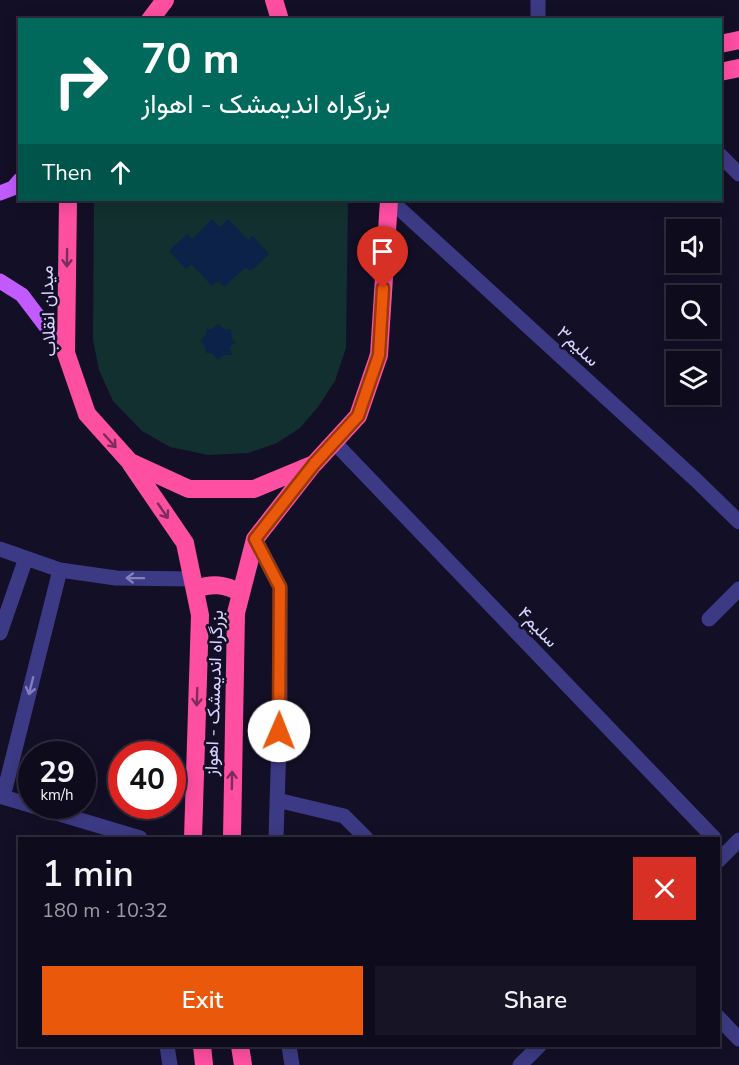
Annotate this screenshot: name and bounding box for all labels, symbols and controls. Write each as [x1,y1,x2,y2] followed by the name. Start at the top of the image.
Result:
[141,31,240,88] text: 70 m
[42,42,120,120] icon: right
[141,86,390,123] text: بزرگراه اندیمشک - اهواز
[104,156,137,189] icon: ahead
[42,158,92,188] text: Then
[666,219,720,405] map controls
[666,219,720,273] button: sound
[357,226,408,288] pin
[366,235,399,268] icon: arrive
[61,247,73,267] one-way arrow
[34,265,62,357] street label: میدان انقلاب
[666,285,720,339] button: search
[552,320,604,372] street label: سلیم۳
[666,351,720,405] button: layers
[103,433,117,448] one-way arrow
[157,502,169,518] one-way arrow
[125,572,145,584] one-way arrow
[513,601,563,653] street label: سلیم۴
[199,610,229,777] street label: بزرگراه اندیمشک - اهواز
[24,677,36,696] one-way arrow
[191,687,203,707] one-way arrow
[247,699,311,763] position arrow
[108,741,186,819] speed limit sign: 40
[39,752,75,793] text: 29
[226,771,238,791] one-way arrow
[40,785,74,805] text: km/h
[42,850,134,899] text: 1 min
[633,857,696,920] button: close
[42,897,168,924] text: 180 m · 10:32
[42,966,363,1035] button: Exit
[375,966,696,1035] button: Share

